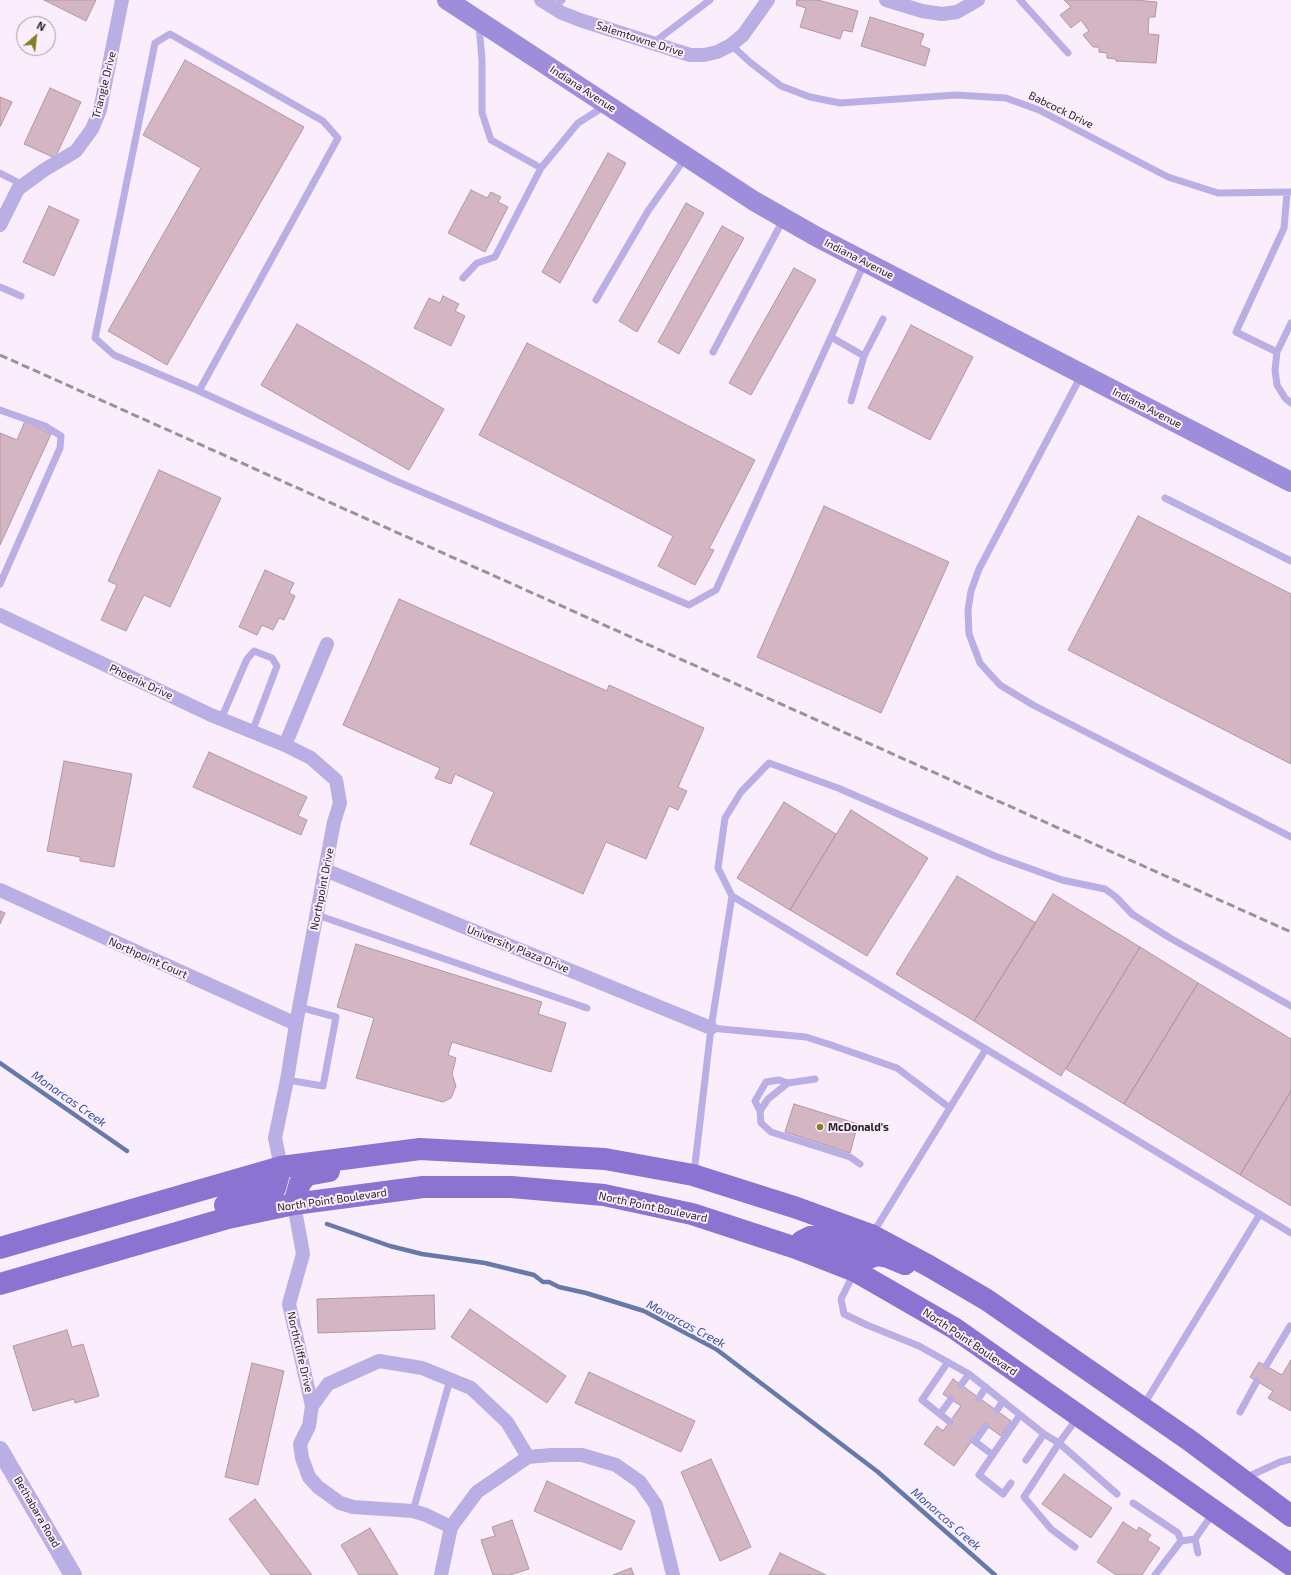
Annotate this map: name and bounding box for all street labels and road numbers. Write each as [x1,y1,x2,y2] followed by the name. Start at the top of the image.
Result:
[595,19,685,59] street label: Salemtowne Drive
[89,50,119,120] street label: Triangle Drive
[547,63,619,115] street label: Indiana Avenue
[1027,89,1095,131] street label: Babcock Drive
[822,236,896,282] street label: Indiana Avenue
[1110,385,1184,431] street label: Indiana Avenue
[107,662,175,702] street label: Phoenix Drive
[308,847,336,931] street label: Northpoint Drive
[465,922,571,976] street label: University Plaza Drive
[107,935,189,981] street label: Northpoint Court
[276,1186,388,1214] street label: North Point Boulevard
[597,1189,709,1225] street label: North Point Boulevard
[920,1306,1020,1378] street label: North Point Boulevard
[284,1310,316,1394] street label: Northcliffe Drive
[11,1474,63,1550] street label: Bethabara Road

